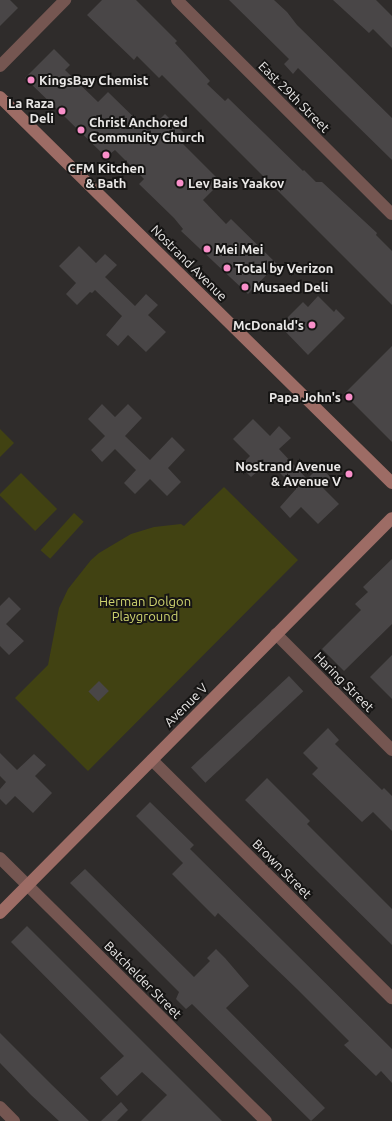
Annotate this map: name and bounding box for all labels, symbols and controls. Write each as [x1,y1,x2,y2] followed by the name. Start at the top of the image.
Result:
[255,58,333,136] street label: East 29th Street
[39,72,148,88] place label: KingsBay Chemist
[26,75,36,85] marker: KingsBay Chemist
[8,96,54,127] place label: La Raza Deli
[57,106,67,116] marker: La Raza Deli
[89,115,205,146] place label: Christ Anchored Community Church
[76,125,86,135] marker: Christ Anchored Community Church
[101,150,111,160] marker: CFM Kitchen & Bath
[67,161,145,192] place label: CFM Kitchen & Bath
[188,175,284,191] place label: Lev Bais Yaakov
[175,178,185,188] marker: Lev Bais Yaakov
[148,222,230,304] street label: Nostrand Avenue
[215,241,263,257] place label: Mei Mei
[202,244,212,254] marker: Mei Mei
[235,260,333,276] place label: Total by Verizon
[222,263,232,273] marker: Total by Verizon
[253,279,328,295] place label: Musaed Deli
[240,282,250,292] marker: Musaed Deli
[233,317,304,333] place label: McDonald's
[307,320,317,330] marker: McDonald's
[269,389,341,405] place label: Papa John's
[344,392,354,402] marker: Papa John's
[235,459,341,490] place label: Nostrand Avenue & Avenue V
[344,469,354,479] marker: Nostrand Avenue & Avenue V
[99,594,191,625] park label: Herman Dolgon Playground
[311,649,377,715] street label: Haring Street
[161,680,211,730] street label: Avenue V
[249,836,315,902] street label: Brown Street
[101,938,185,1022] street label: Batchelder Street

